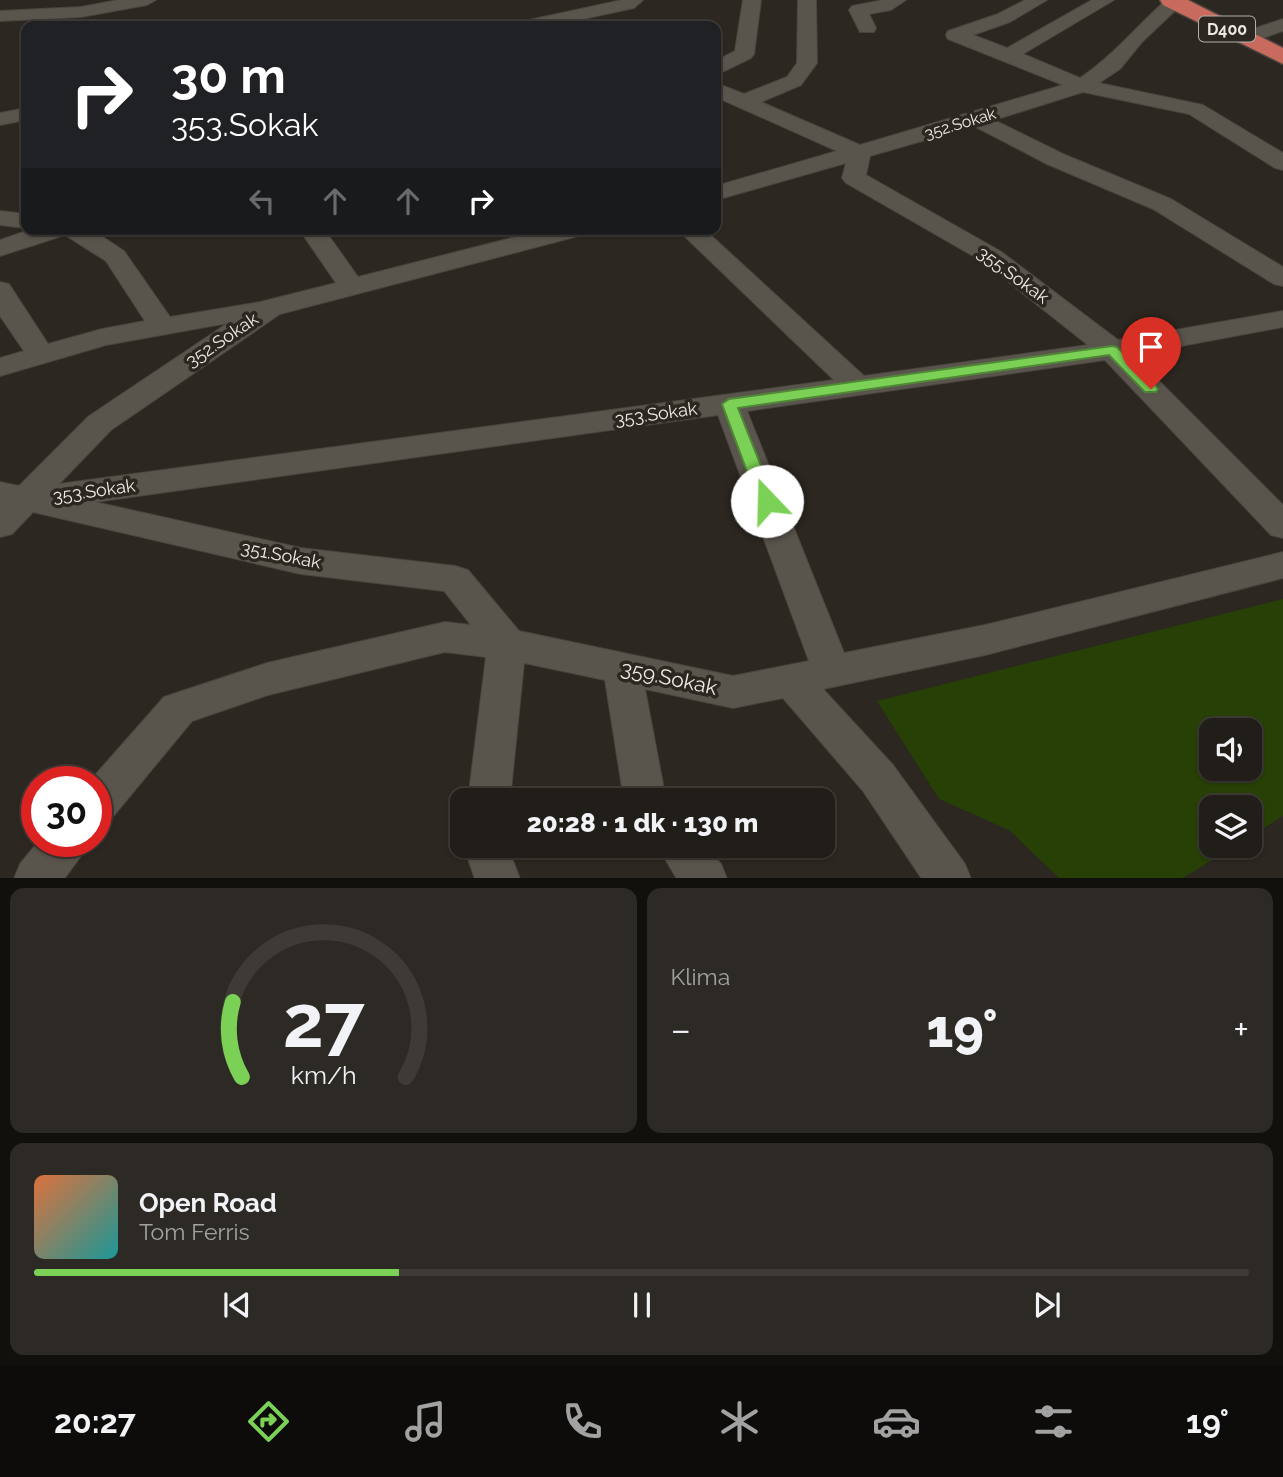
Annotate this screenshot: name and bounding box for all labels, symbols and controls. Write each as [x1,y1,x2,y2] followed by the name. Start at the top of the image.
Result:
[1199,17,1255,42] road number: D400
[171,47,286,104] text: 30 m
[56,49,147,140] icon: right
[922,103,999,143] street label: 352.Sokak
[171,106,318,143] text: 353.Sokak
[243,182,281,220] icon: left
[316,182,354,220] icon: ahead
[389,182,427,220] icon: ahead
[462,182,500,220] icon: right
[973,242,1053,308] street label: 355.Sokak
[182,308,262,371] street label: 352.Sokak
[1121,317,1181,389] pin
[1132,328,1170,366] icon: arrive
[613,397,699,430] street label: 353.Sokak
[730,464,804,538] position arrow
[51,474,137,507] street label: 353.Sokak
[239,536,323,573] street label: 351.Sokak
[619,655,720,700] street label: 359.Sokak
[1199,718,1262,858] map controls
[1199,718,1262,781] button: sound
[21,766,112,857] speed limit sign: 30
[1199,795,1262,858] button: layers
[527,808,758,838] text: 20:28 · 1 dk · 130 m
[671,963,730,990] text: Klima
[282,979,364,1064] text: 27
[926,998,998,1059] text: 19°
[671,1007,691,1052] text: −
[1233,1007,1249,1052] text: +
[290,1059,356,1089] text: km/h
[139,1188,277,1218] text: Open Road
[139,1218,250,1245] text: Tom Ferris
[218,1286,256,1324] icon: previous
[623,1286,661,1324] icon: pause
[1028,1286,1066,1324] icon: next
[244,1397,293,1446] icon: directions
[401,1397,450,1446] icon: music
[558,1397,607,1446] icon: phone
[715,1397,764,1446] icon: climate
[872,1397,921,1446] icon: car
[1029,1397,1078,1446] icon: filters
[54,1403,136,1440] text: 20:27
[1186,1403,1229,1440] text: 19°

